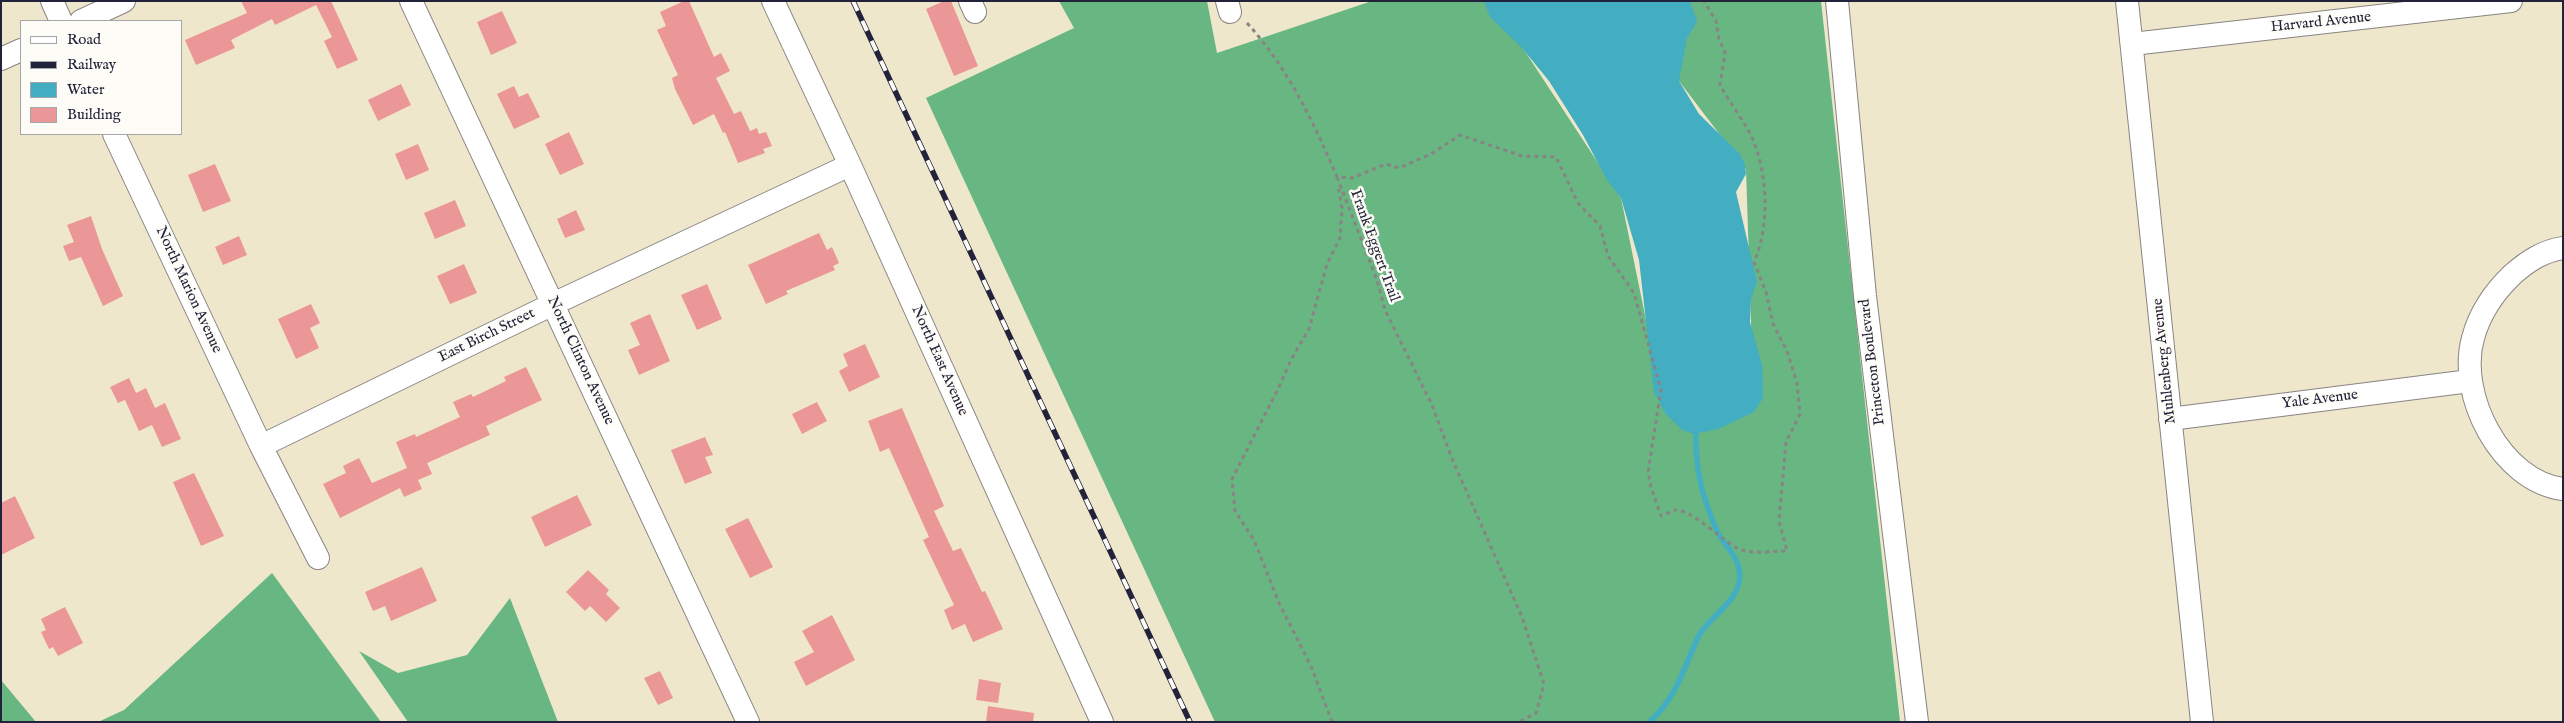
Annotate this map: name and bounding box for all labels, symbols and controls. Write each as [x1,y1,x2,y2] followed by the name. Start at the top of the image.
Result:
[2270,9,2372,37] street label: Harvard Avenue
[20,20,182,135] legend
[67,30,101,49] text: Road
[67,55,116,74] text: Railway
[67,80,104,99] text: Water
[67,105,121,124] text: Building
[1345,187,1403,305] street label: Frank Eggert Trail
[151,224,225,356] street label: North Marion Avenue
[542,294,618,428] street label: North Clinton Avenue
[2149,297,2181,425] street label: Muhlenberg Avenue
[1856,298,1890,426] street label: Princeton Boulevard
[907,303,971,419] street label: North East Avenue
[436,305,538,367] street label: East Birch Street
[2281,386,2359,414] street label: Yale Avenue

